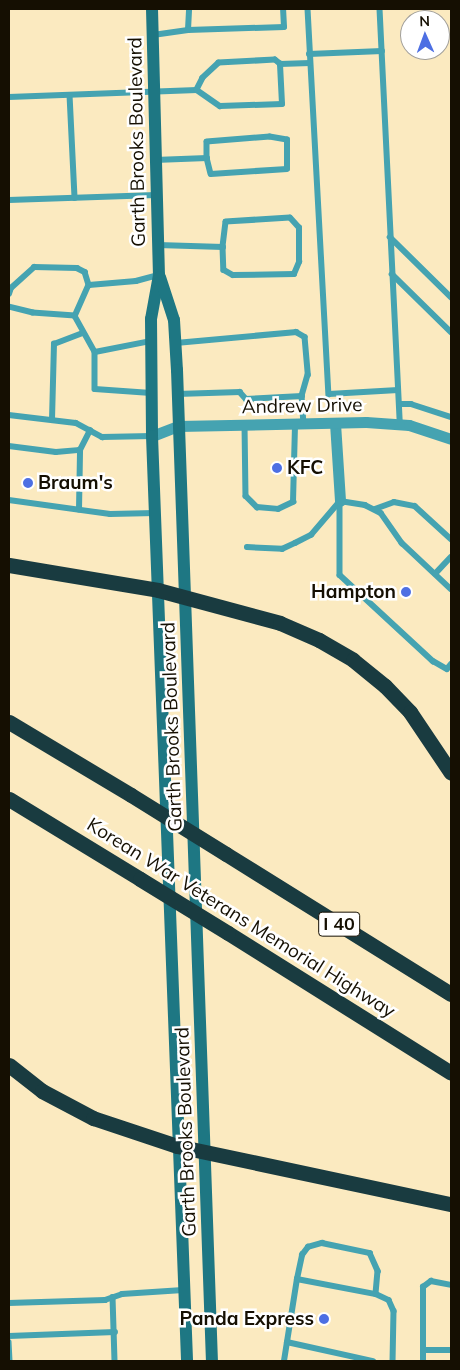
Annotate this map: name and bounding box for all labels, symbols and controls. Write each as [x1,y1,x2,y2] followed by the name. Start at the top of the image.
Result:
[400,10,450,60] north arrow
[419,12,430,30] text: N
[124,37,150,247] street label: Garth Brooks Boulevard
[241,394,363,418] street label: Andrew Drive
[287,457,323,479] place label: KFC
[271,462,283,474] marker: KFC
[38,472,113,494] place label: Braum's
[22,477,34,489] marker: Braum's
[311,581,396,603] place label: Hampton
[400,586,412,598] marker: Hampton
[157,622,187,832] street label: Garth Brooks Boulevard
[83,813,399,1023] street label: Korean War Veterans Memorial Highway
[318,909,360,940] road number: I 40
[171,1027,201,1237] street label: Garth Brooks Boulevard
[179,1308,314,1330] place label: Panda Express
[318,1313,330,1325] marker: Panda Express

